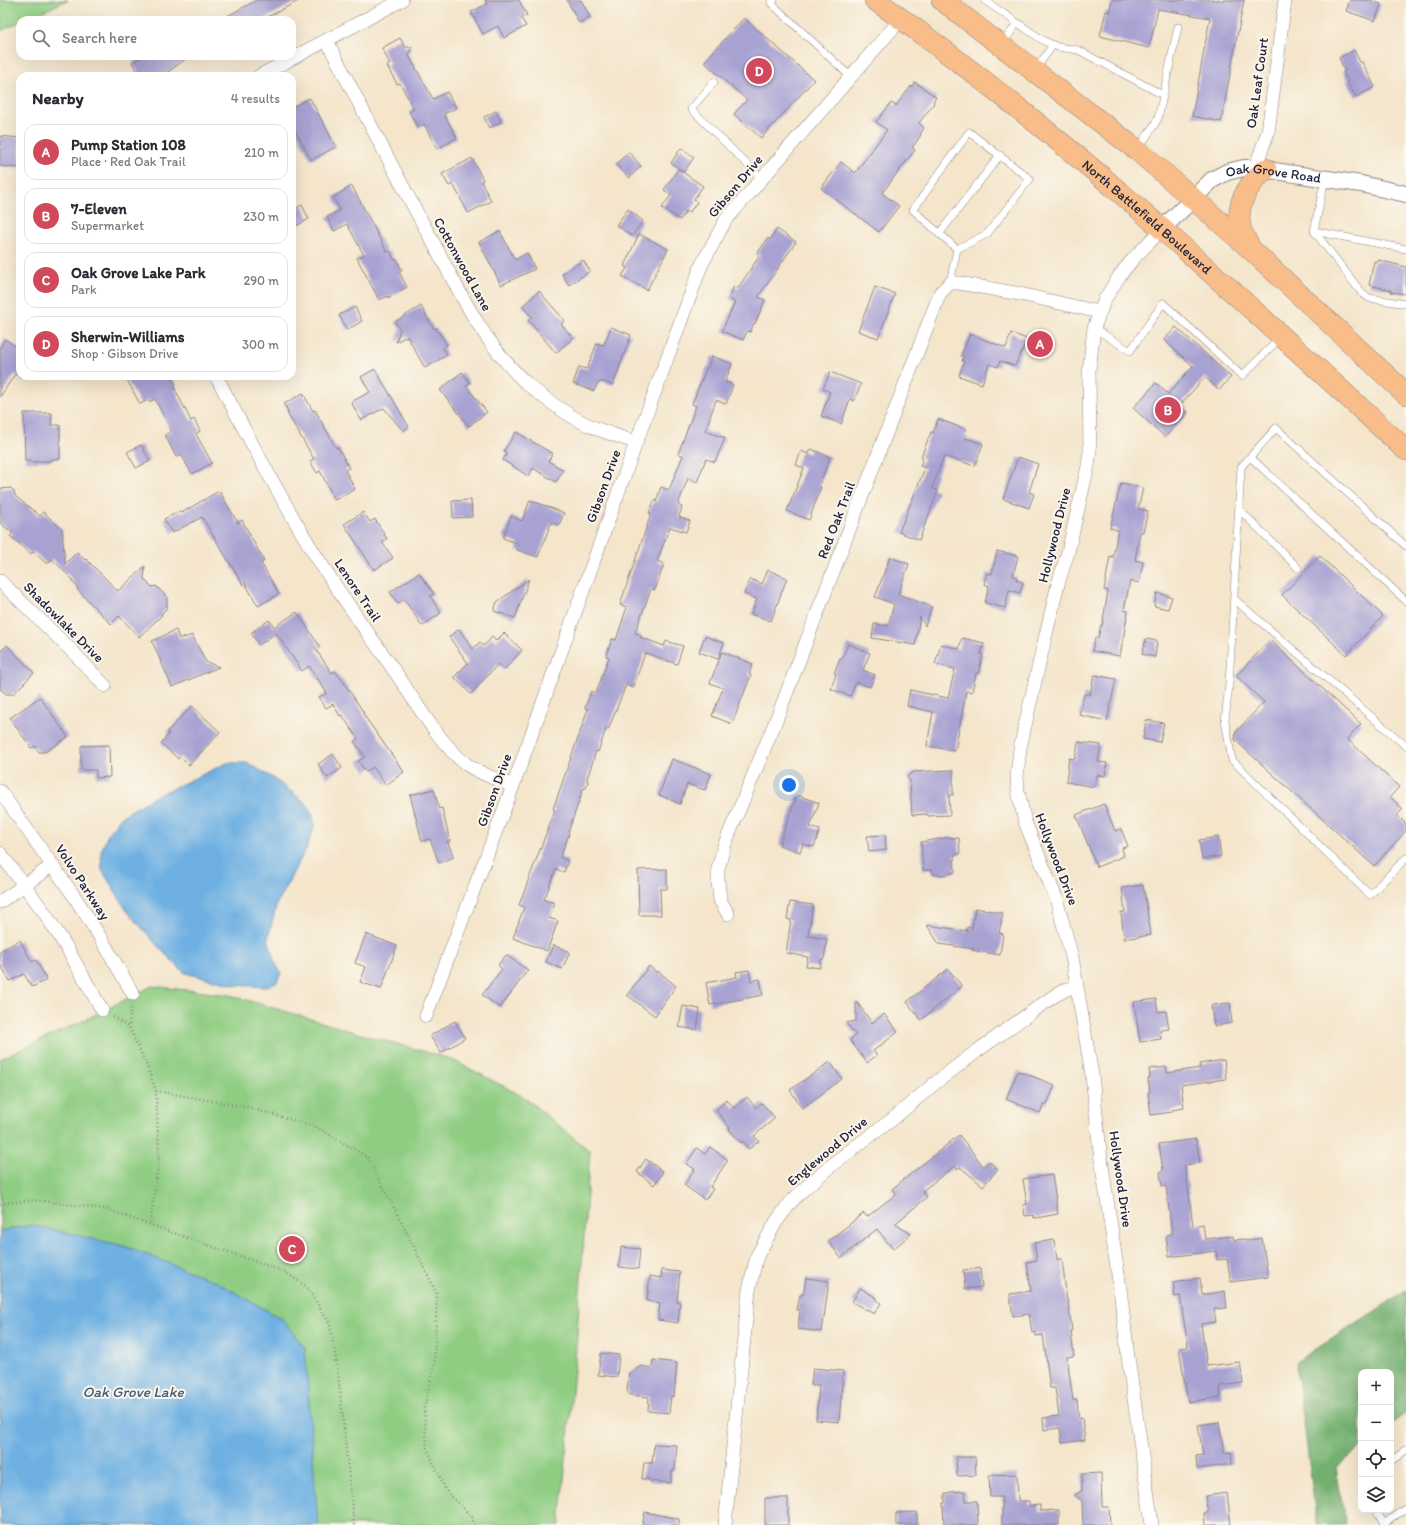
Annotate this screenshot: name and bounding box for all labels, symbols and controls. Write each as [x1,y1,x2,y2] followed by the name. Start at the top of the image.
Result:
[16,16,296,60] search box
[30,27,52,49] icon: search
[62,29,137,47] text: Search here
[1243,36,1272,130] street label: Oak Leaf Court
[746,56,772,86] pin: D
[32,88,84,108] text: Nearby
[231,91,280,106] text: 4 results
[71,136,186,154] text: Pump Station 108
[42,145,50,160] text: A
[244,145,279,160] text: 210 m
[704,151,767,221] street label: Gibson Drive
[71,154,186,169] text: Place · Red Oak Trail
[1079,156,1215,278] street label: North Battlefield Boulevard
[1224,160,1323,187] street label: Oak Grove Road
[71,200,127,218] text: 7-Eleven
[42,209,50,224] text: B
[243,209,279,224] text: 230 m
[430,214,495,314] street label: Cottonwood Lane
[71,218,144,233] text: Supermarket
[71,264,205,282] text: Oak Grove Lake Park
[42,273,50,288] text: C
[243,273,279,288] text: 290 m
[71,282,97,297] text: Park
[71,328,185,346] text: Sherwin-Williams
[1027,329,1053,359] pin: A
[42,337,50,352] text: D
[242,337,279,352] text: 300 m
[71,346,178,361] text: Shop · Gibson Drive
[1155,395,1181,425] pin: B
[582,447,625,525] street label: Gibson Drive
[814,479,859,561] street label: Red Oak Trail
[1034,486,1075,584] street label: Hollywood Drive
[330,556,385,625] street label: Lenore Trail
[20,579,108,666] street label: Shadowlake Drive
[473,751,516,829] street label: Gibson Drive
[779,775,799,795] your location
[1031,811,1082,908] street label: Hollywood Drive
[52,841,114,924] street label: Volvo Parkway
[784,1113,871,1190] street label: Englewood Drive
[1105,1130,1136,1229] street label: Hollywood Drive
[279,1234,305,1264] pin: C
[1358,1369,1394,1513] map controls
[1358,1369,1394,1405] button: +
[82,1383,184,1401] water label: Oak Grove Lake
[1358,1405,1394,1441] button: −
[1358,1441,1394,1477] button: locate
[1358,1477,1394,1513] button: layers

